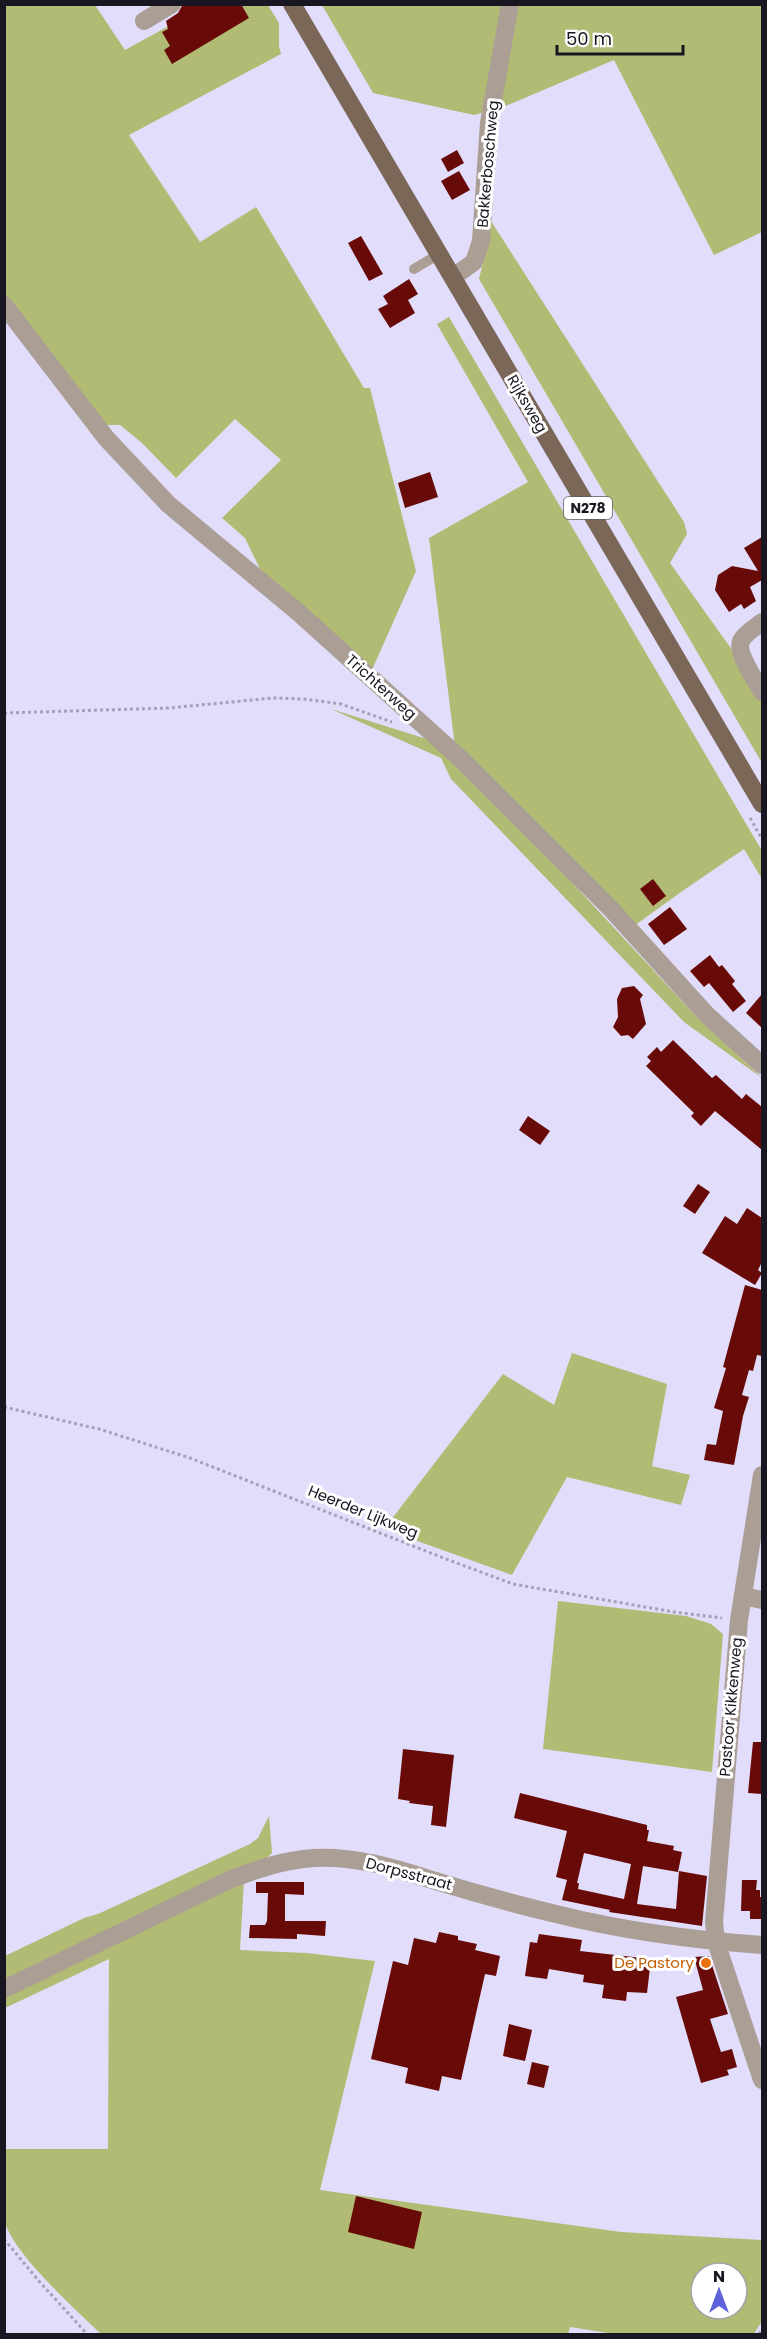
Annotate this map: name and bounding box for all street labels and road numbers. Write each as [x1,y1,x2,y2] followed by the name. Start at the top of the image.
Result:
[471,99,504,228] street label: Bakkerboschweg
[502,371,552,437] street label: Rijksweg
[564,497,612,519] road number: N278
[342,649,421,724] street label: Trichterweg
[305,1480,421,1543] street label: Heerder Lijkweg
[714,1636,747,1777] street label: Pastoor Kikkenweg
[364,1852,455,1895] street label: Dorpsstraat

